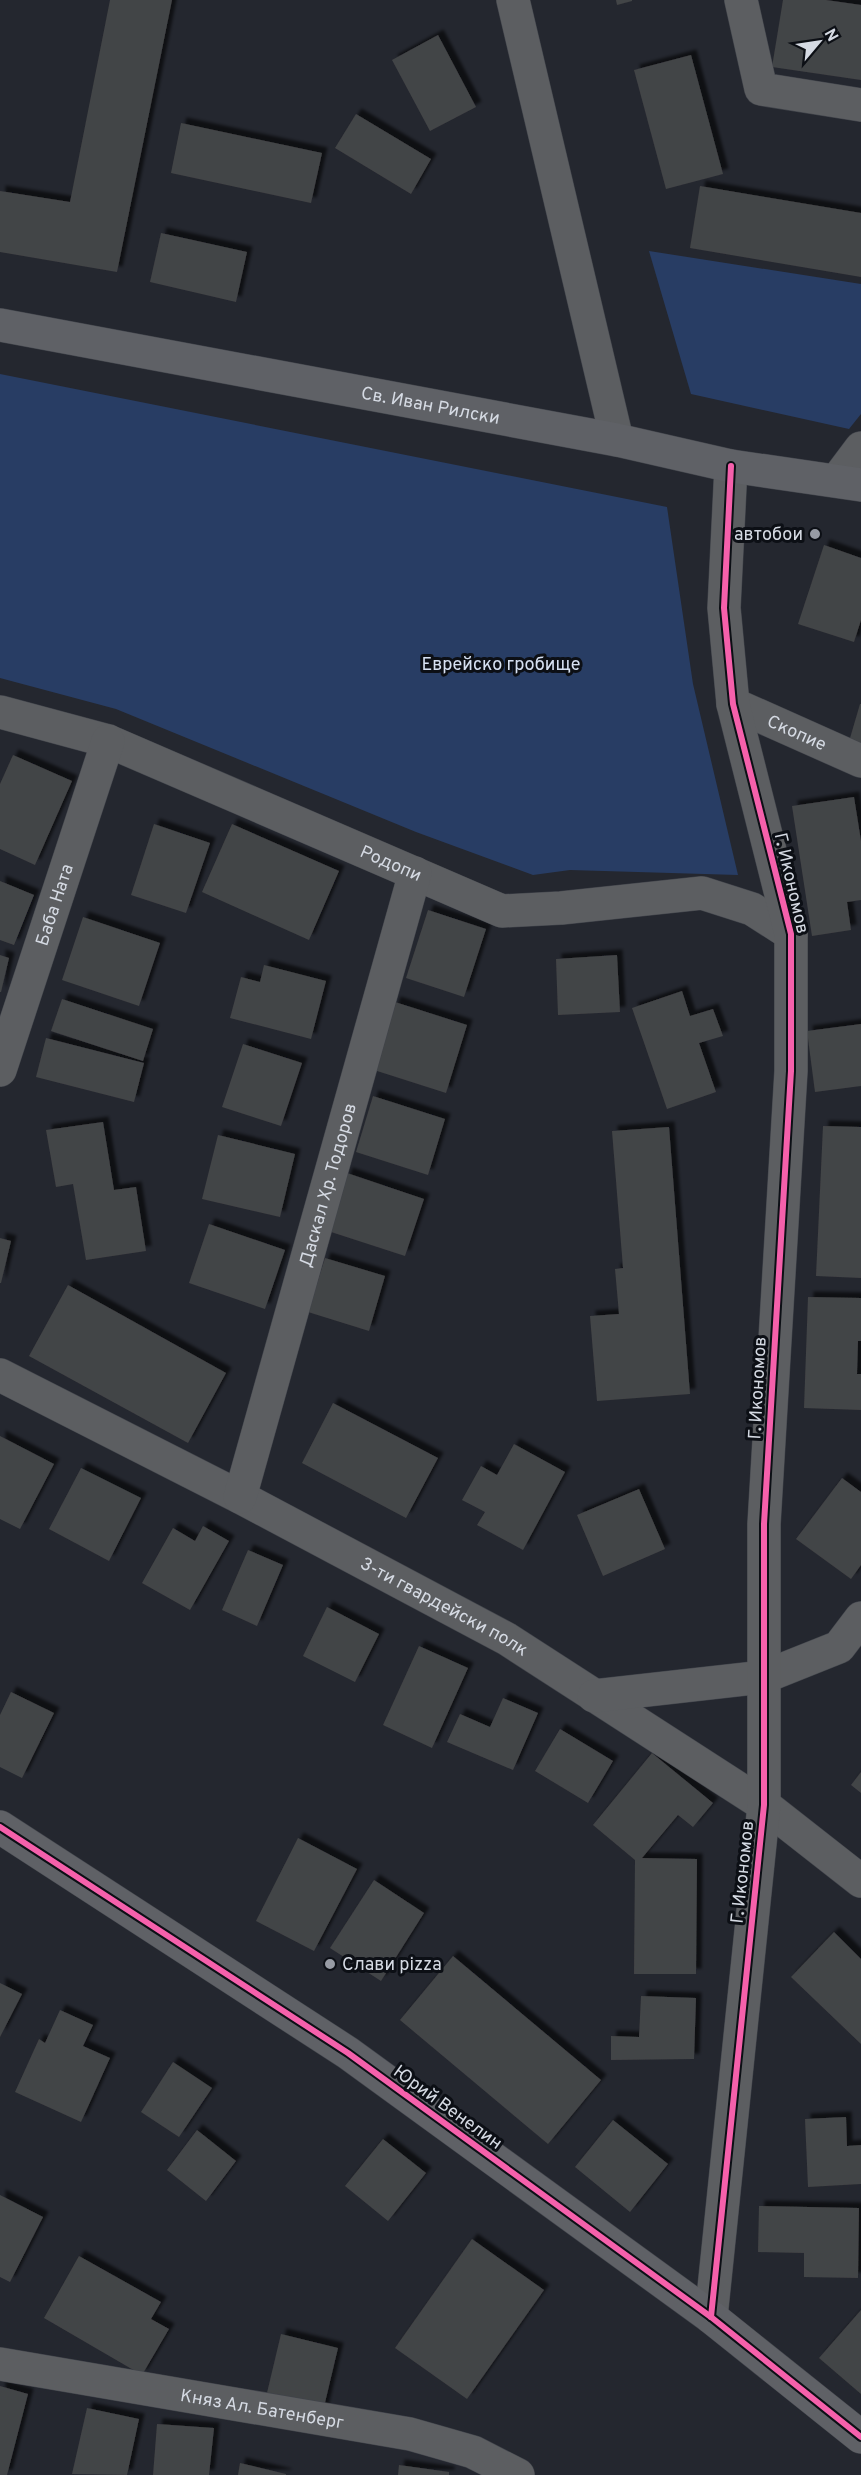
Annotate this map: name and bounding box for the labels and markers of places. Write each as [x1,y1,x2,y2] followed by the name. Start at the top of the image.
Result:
[734,524,803,547] place label: автобои
[808,527,822,541] marker: автобои
[342,1954,442,1977] place label: Слави pizza
[323,1957,337,1971] marker: Слави pizza

